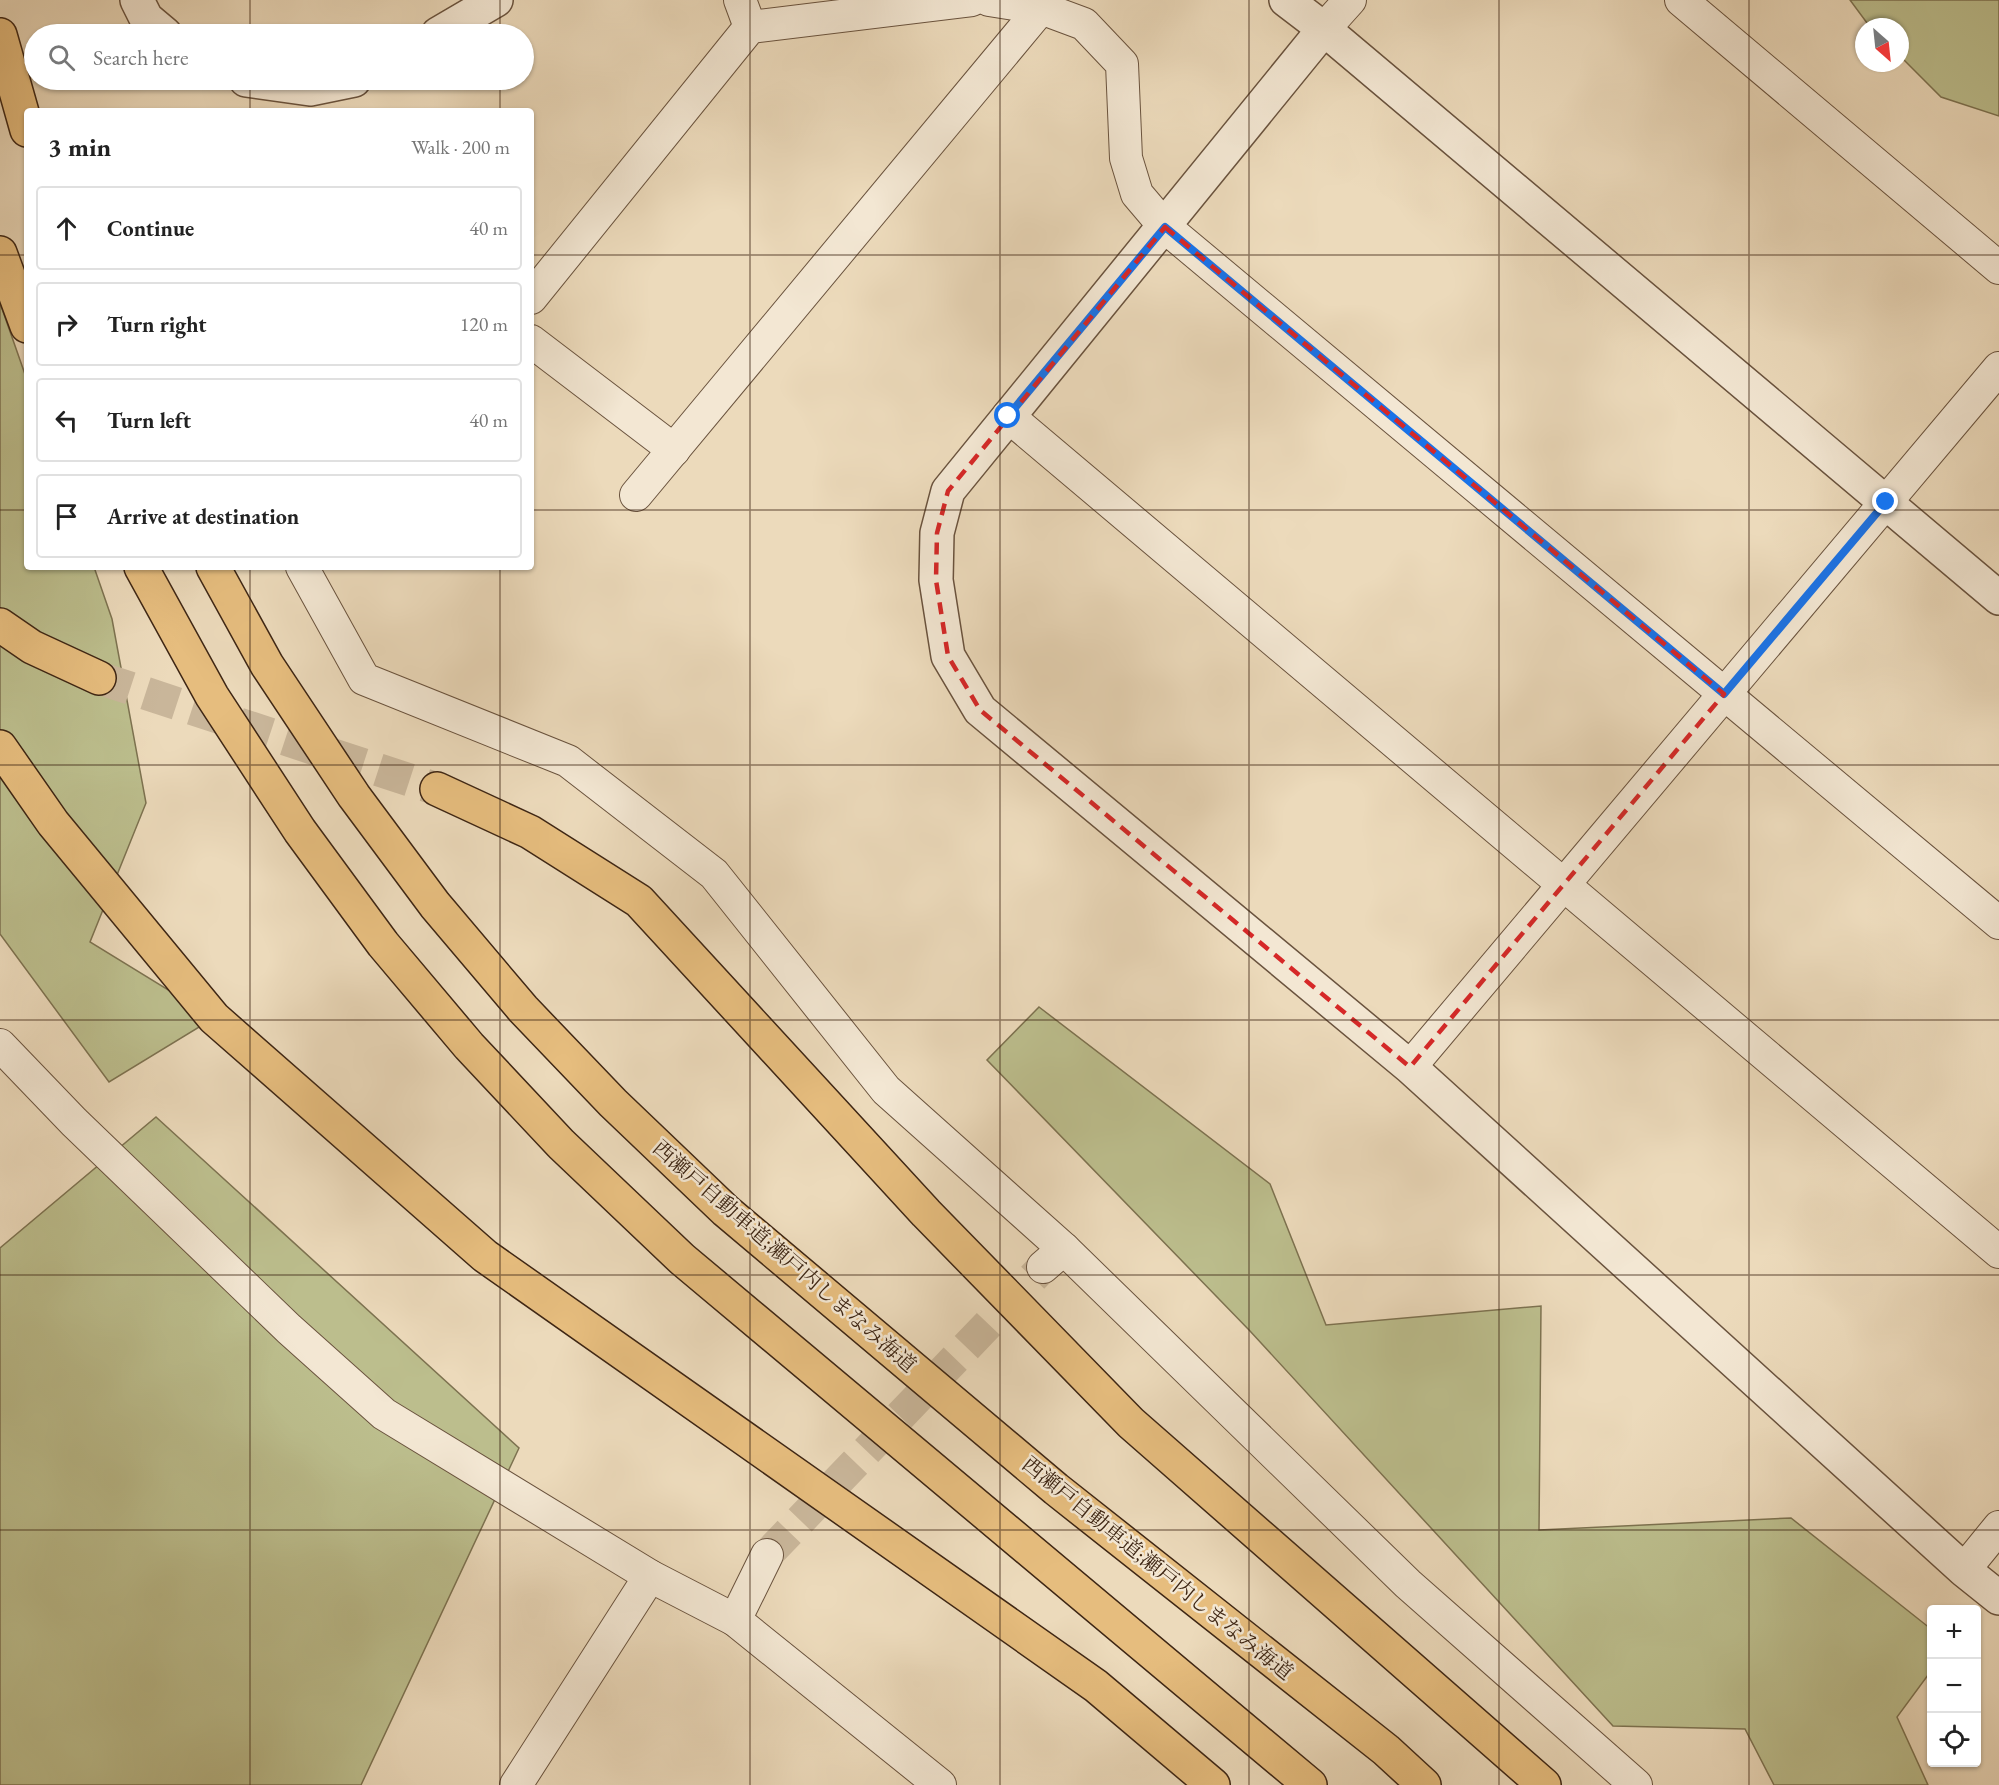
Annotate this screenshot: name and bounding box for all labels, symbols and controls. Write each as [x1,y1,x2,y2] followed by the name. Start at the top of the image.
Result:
[1855,18,1909,72] north arrow
[24,24,534,90] search box
[45,41,78,74] icon: search
[93,43,188,72] text: Search here
[48,130,111,164] text: 3 min
[411,134,510,160] text: Walk · 200 m
[50,212,83,245] icon: ahead
[107,214,194,243] text: Continue
[469,215,508,241] text: 40 m
[50,308,83,341] icon: right
[107,310,206,339] text: Turn right
[460,311,508,337] text: 120 m
[994,402,1020,428] route start
[50,404,83,437] icon: left
[107,406,191,435] text: Turn left
[469,407,508,433] text: 40 m
[1872,488,1898,514] route end
[50,500,83,533] icon: arrive
[107,502,299,531] text: Arrive at destination
[648,1134,922,1378] street label: 西瀬戸自動車道;瀬戸内しまなみ海道
[1017,1450,1299,1686] street label: 西瀬戸自動車道;瀬戸内しまなみ海道
[1927,1605,1981,1767] map controls
[1927,1605,1981,1659] button: +
[1927,1659,1981,1713] button: −
[1927,1713,1981,1767] button: locate

